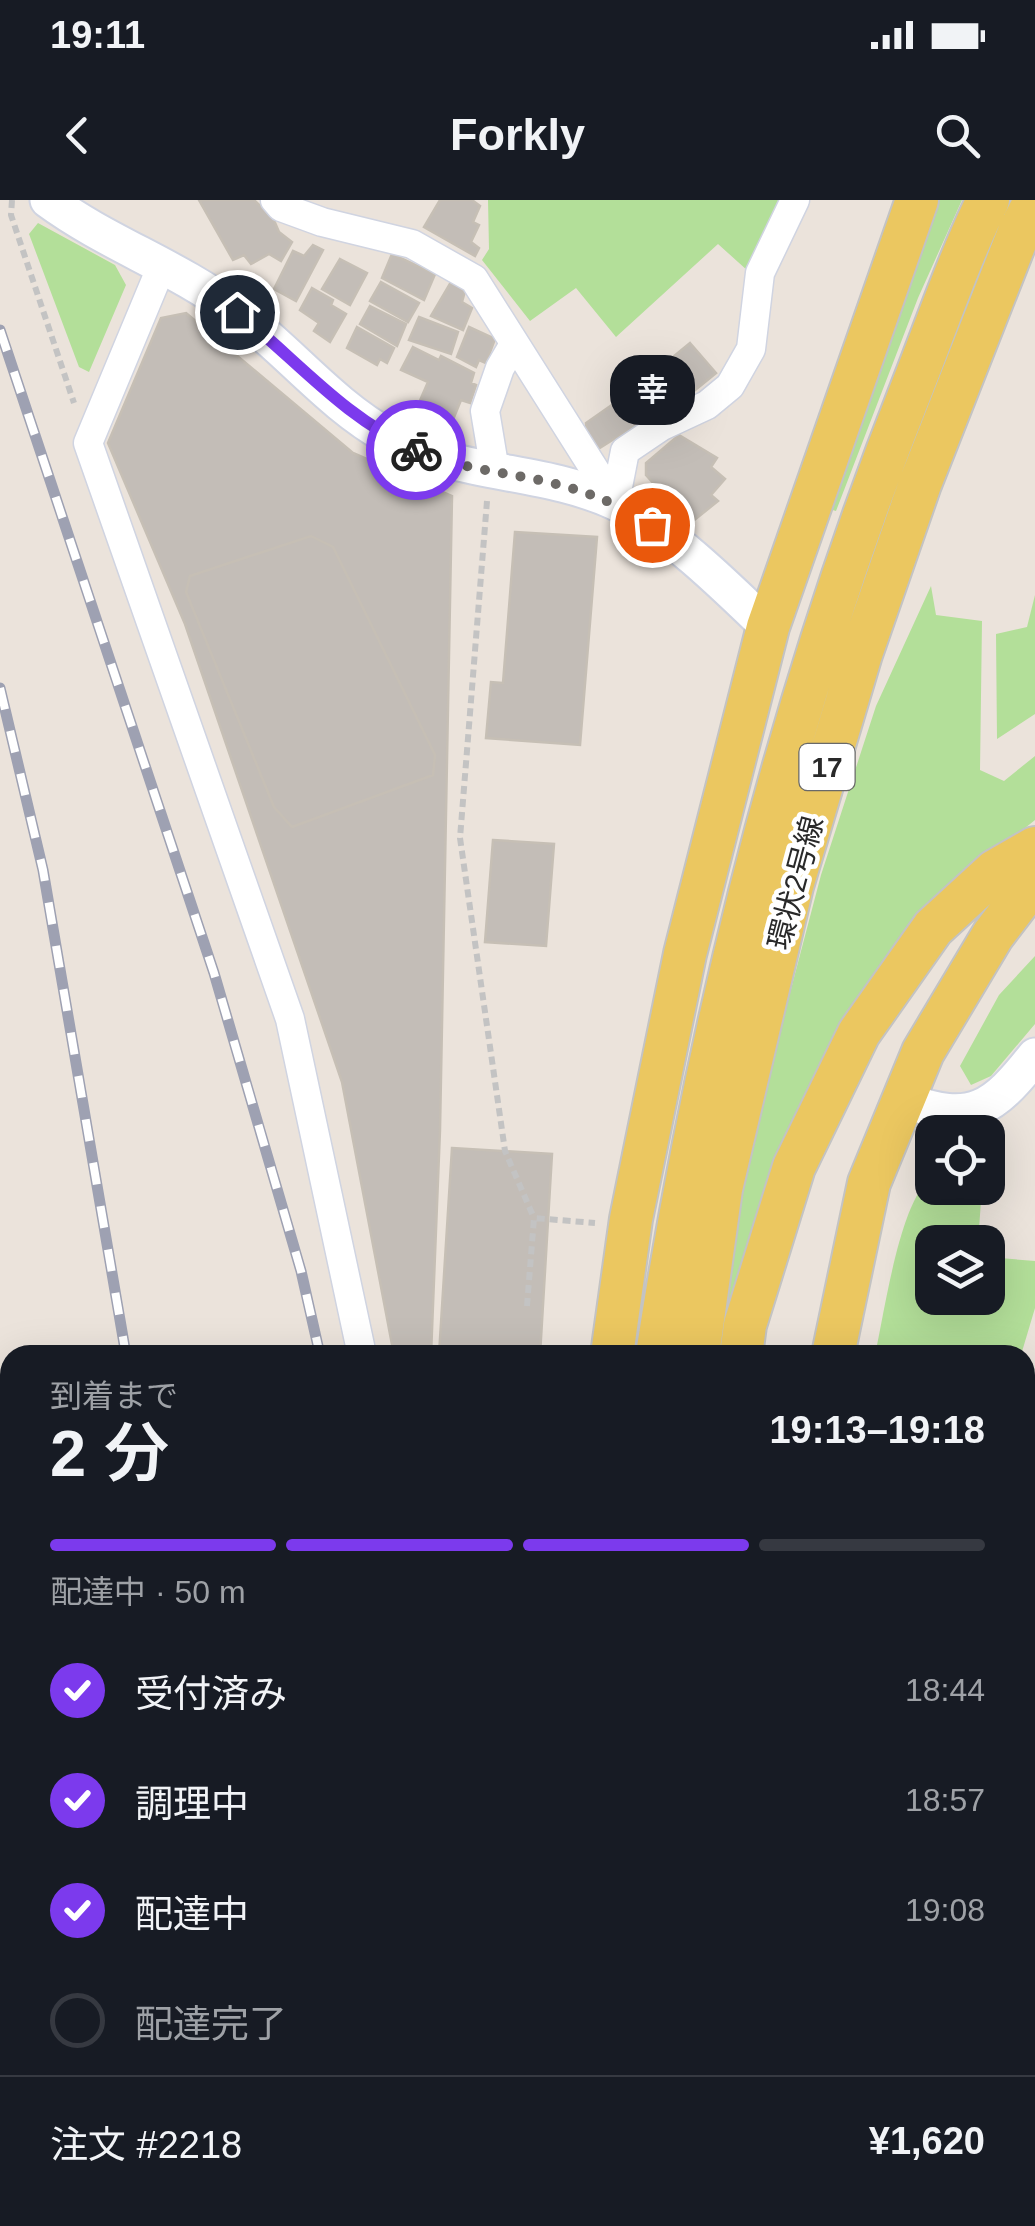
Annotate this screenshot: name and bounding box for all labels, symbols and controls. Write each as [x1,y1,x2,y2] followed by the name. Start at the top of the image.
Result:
[50,14,145,56] text: 19:11
[50,108,105,163] icon: back
[930,108,985,163] icon: search
[450,109,585,160] text: Forkly
[195,270,280,355] pin
[210,285,265,340] icon: home
[610,355,694,425] callout: 幸
[636,372,669,408] text: 幸
[366,400,466,500] courier
[389,423,444,478] icon: bike
[610,483,695,568] pin
[625,498,680,553] icon: bag
[800,744,854,790] road number: 17
[762,813,829,953] street label: 環状2号線
[915,1115,1005,1315] map controls
[915,1115,1005,1205] button: locate
[915,1225,1005,1315] button: layers
[50,1378,178,1414] text: 到着まで
[769,1409,985,1451] text: 19:13–19:18
[50,1417,169,1490] text: 2 分
[50,1574,246,1610] text: 配達中 · 50 m
[50,1663,105,1718] icon: check
[905,1672,985,1708] text: 18:44
[135,1673,287,1715] text: 受付済み
[50,1773,105,1828] icon: check
[905,1782,985,1818] text: 18:57
[135,1783,249,1825] text: 調理中
[50,1883,105,1938] icon: check
[905,1892,985,1928] text: 19:08
[135,1893,249,1935] text: 配達中
[135,2003,287,2045] text: 配達完了
[869,2120,985,2162] text: ¥1,620
[50,2124,242,2166] text: 注文 #2218

